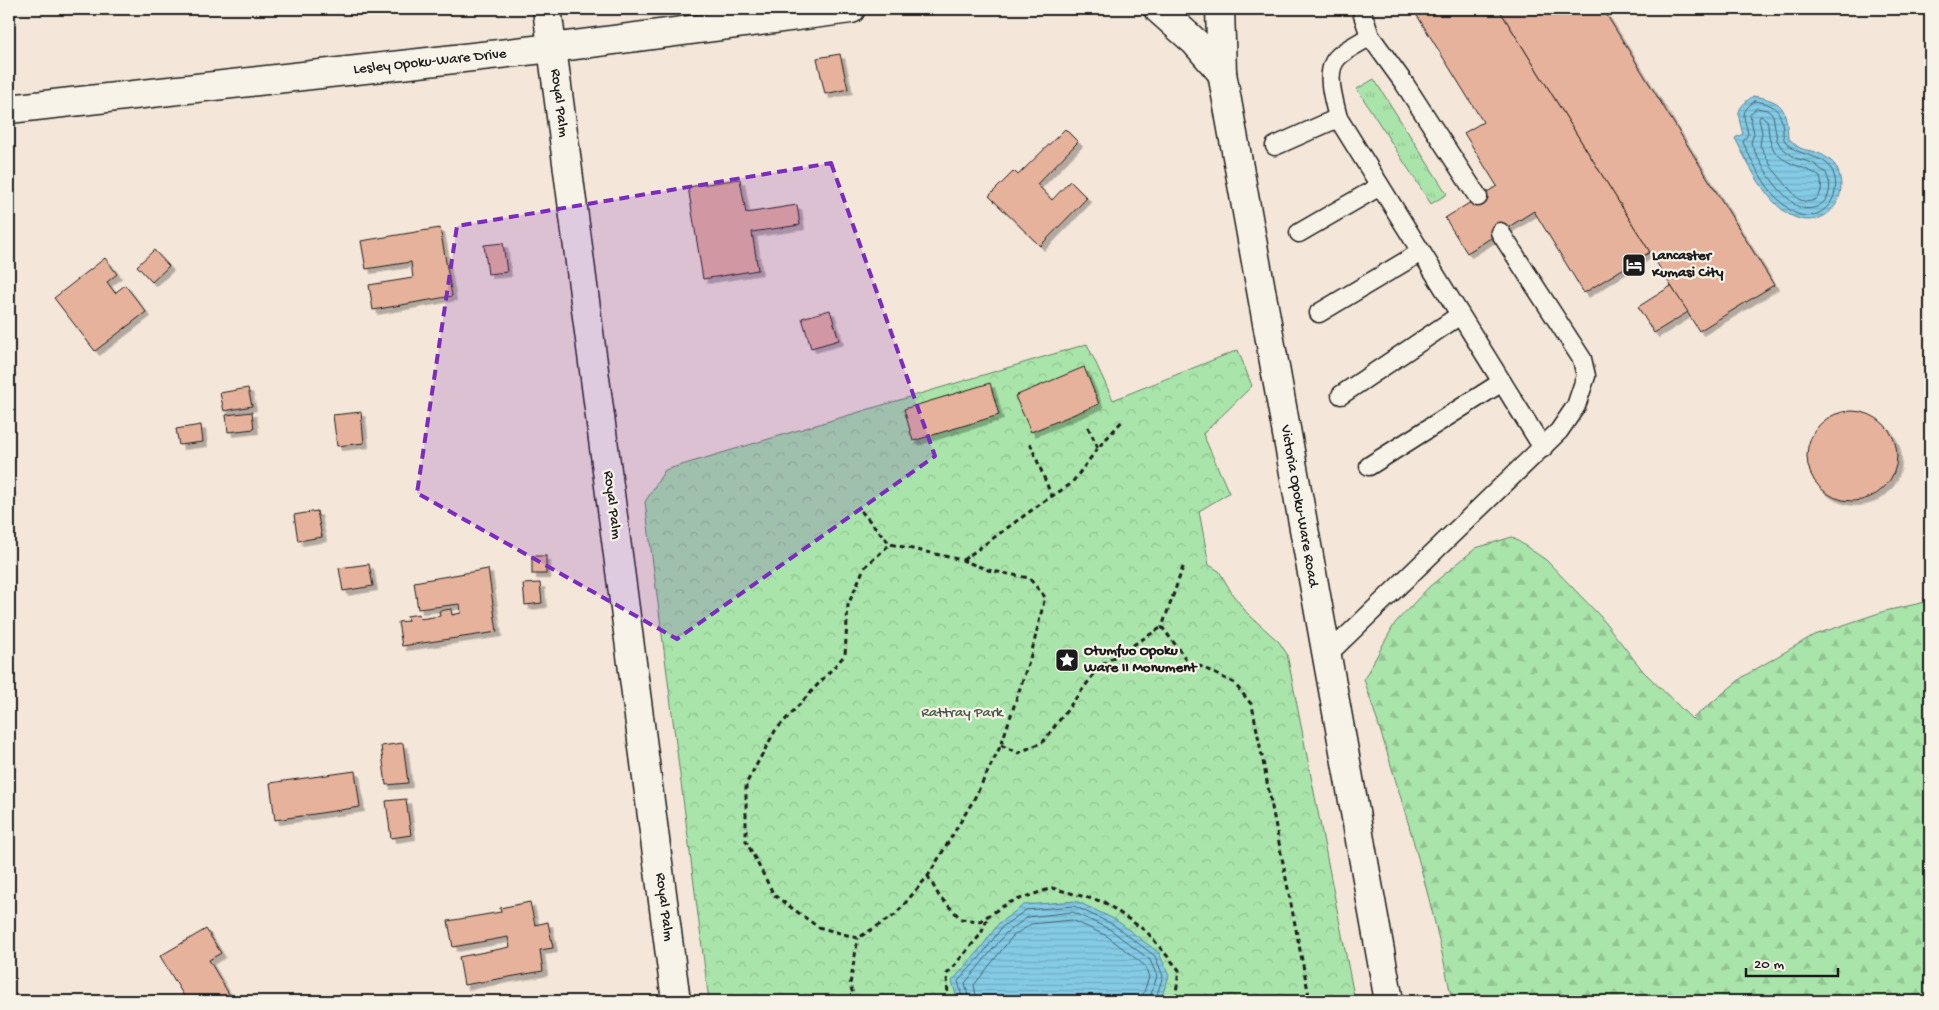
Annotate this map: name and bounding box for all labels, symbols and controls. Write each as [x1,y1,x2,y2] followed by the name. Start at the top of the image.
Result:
[353,45,508,79] street label: Lesley Opoku-Ware Drive
[546,68,572,139] street label: Royal Palm
[1651,247,1724,282] place label: Lancaster Kumasi City
[1621,252,1647,278] hotel icon: Lancaster Kumasi City
[1276,423,1322,590] street label: Victoria Opoku-Ware Road
[599,470,625,541] street label: Royal Palm
[1083,642,1198,677] place label: Otumfuo Opoku Ware II Monument
[1054,647,1080,673] place icon: Otumfuo Opoku Ware II Monument
[921,704,1004,722] park label: Rattray Park
[651,872,677,943] street label: Royal Palm
[1746,945,1839,977] scale bar
[1754,956,1784,974] text: 20 m

